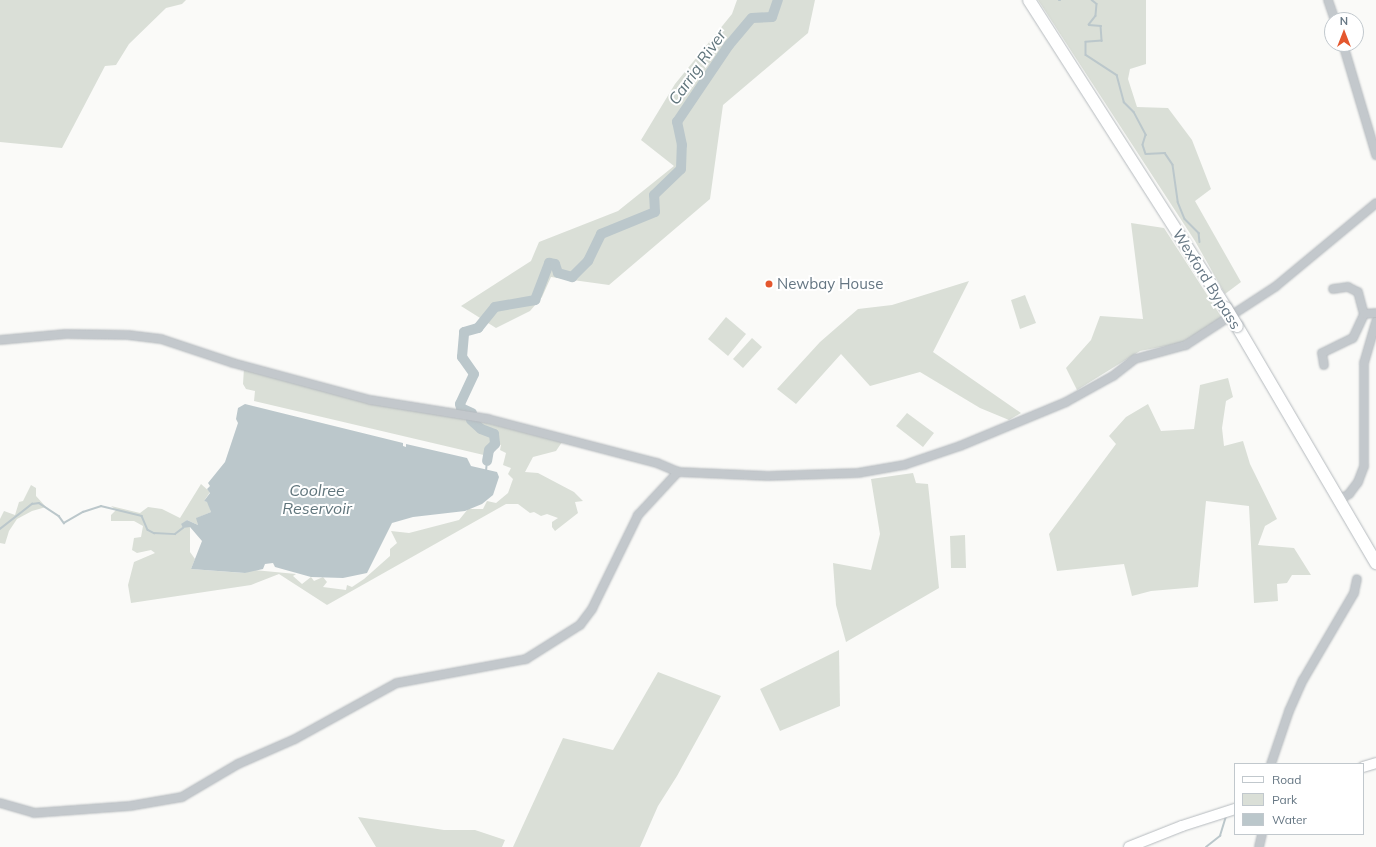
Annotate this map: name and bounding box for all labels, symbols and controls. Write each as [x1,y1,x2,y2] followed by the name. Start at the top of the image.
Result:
[1324,12,1364,52] north arrow
[1340,14,1348,28] text: N
[664,26,730,108] water label: Carrig River
[1169,226,1245,332] street label: Wexford Bypass
[777,275,883,293] place label: Newbay House
[764,279,774,289] marker: Newbay House
[282,480,352,518] water label: Coolree Reservoir
[1234,763,1364,835] legend
[1272,772,1301,787] text: Road
[1272,792,1297,807] text: Park
[1272,812,1307,827] text: Water

